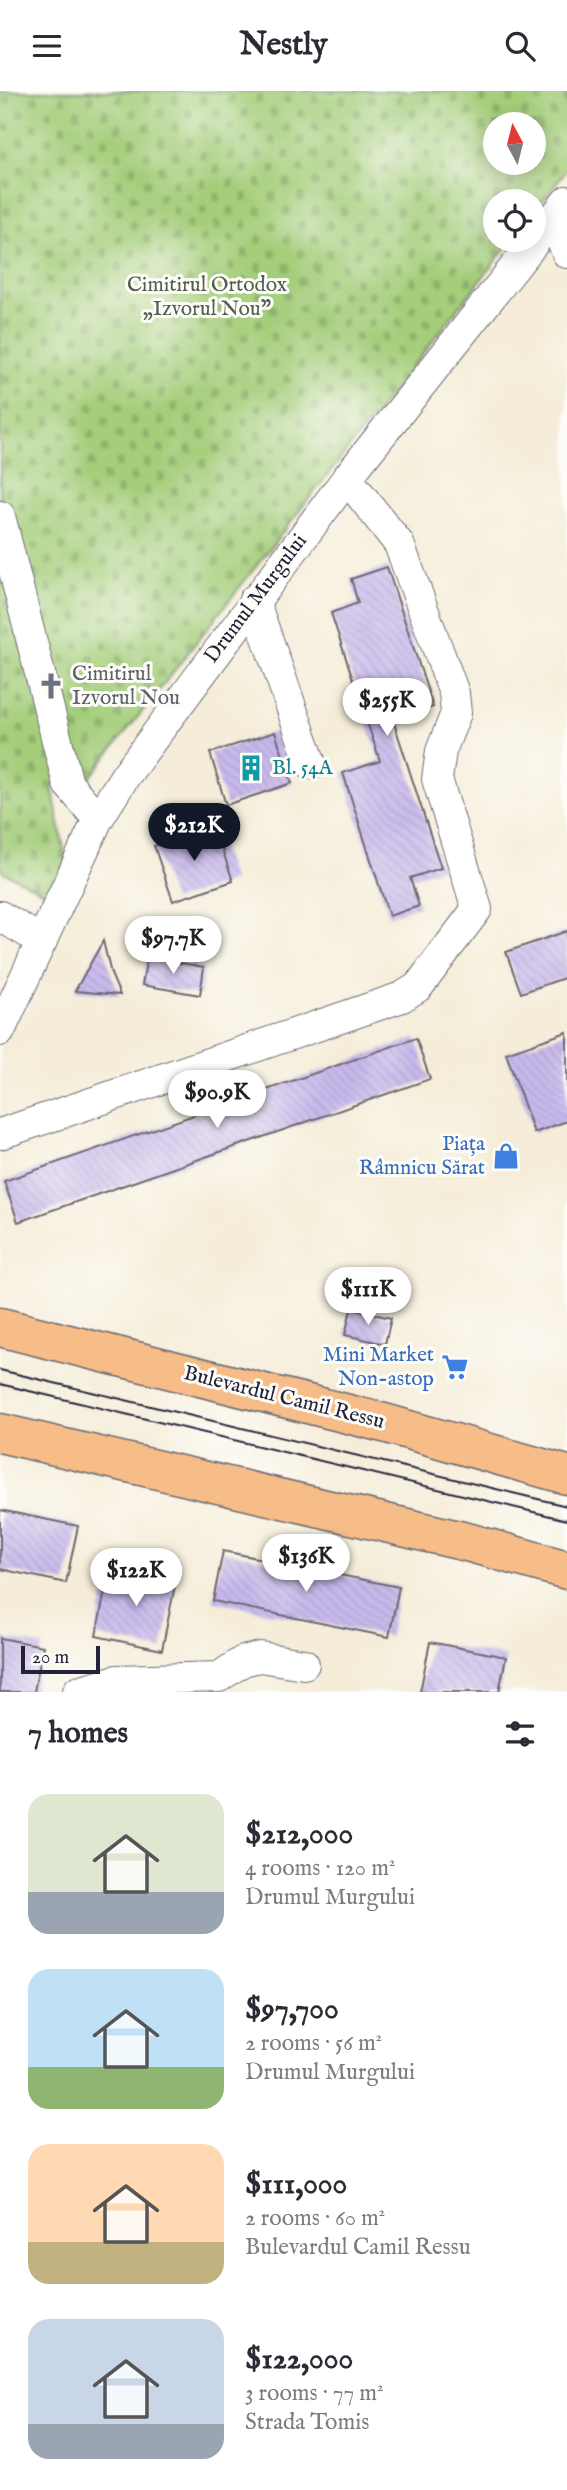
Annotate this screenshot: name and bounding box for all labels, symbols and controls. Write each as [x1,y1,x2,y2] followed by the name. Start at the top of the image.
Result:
[240,25,327,66] text: Nestly
[28,27,66,65] icon: menu
[501,27,539,65] icon: search
[483,112,546,175] north arrow
[483,112,546,252] map controls
[483,189,546,252] button: locate
[127,272,287,323] park label: Cimitirul Ortodox „Izvorul Nou”
[198,529,314,669] street label: Drumul Murgului
[72,661,180,712] place label: Cimitirul Izvorul Nou
[36,671,66,701] church icon: Cimitirul Izvorul Nou
[338,679,436,738] pin: $255K
[359,686,415,715] text: $255K
[236,753,266,783] building icon: Bl. 54A
[272,755,334,782] place label: Bl. 54A
[145,803,243,863] pin: $212K
[164,811,224,840] text: $212K
[116,917,230,976] pin: $97.7K
[141,924,205,953] text: $97.7K
[160,1070,274,1130] pin: $90.9K
[184,1078,250,1107] text: $90.9K
[359,1131,486,1182] place label: Piața Râmnicu Sărat
[491,1141,521,1171] shop icon: Piața Râmnicu Sărat
[319,1267,417,1327] pin: $111K
[340,1275,396,1304] text: $111K
[323,1342,434,1393] place label: Mini Market Non-astop
[440,1352,470,1382] supermarket icon: Mini Market Non-astop
[181,1360,387,1436] street label: Bulevardul Camil Ressu
[257,1535,355,1594] pin: $136K
[278,1542,334,1571] text: $136K
[87,1549,185,1608] pin: $122K
[106,1556,166,1585] text: $122K
[21,1643,100,1675] scale bar
[32,1646,69,1670] text: 20 m
[28,1715,128,1753] text: 7 homes
[501,1715,539,1753] icon: filters
[245,1816,353,1854] text: $212,000
[84,1822,168,1906] icon: home
[245,1854,395,1883] text: 4 rooms · 120 m²
[245,1883,415,1912] text: Drumul Murgului
[245,1991,339,2029] text: $97,700
[84,1997,168,2081] icon: home
[245,2029,382,2058] text: 2 rooms · 56 m²
[245,2058,415,2087] text: Drumul Murgului
[245,2166,347,2204] text: $111,000
[84,2172,168,2256] icon: home
[245,2204,385,2233] text: 2 rooms · 60 m²
[245,2233,471,2262] text: Bulevardul Camil Ressu
[245,2341,353,2379] text: $122,000
[84,2347,168,2431] icon: home
[245,2379,384,2408] text: 3 rooms · 77 m²
[245,2408,369,2437] text: Strada Tomis

